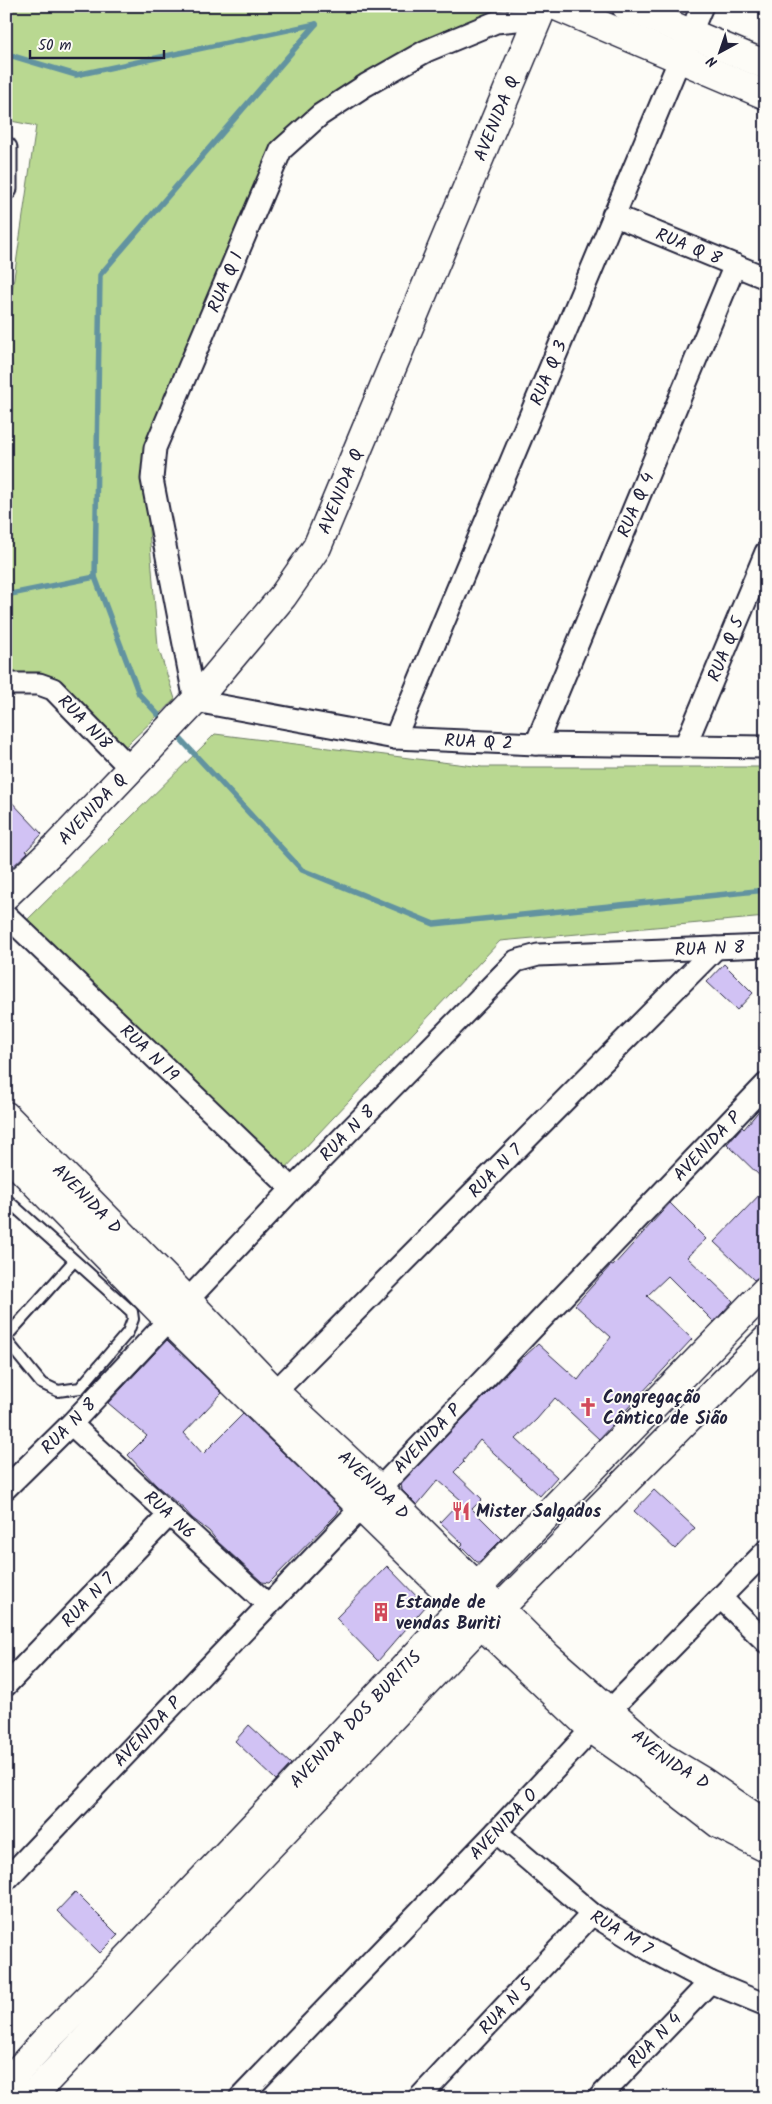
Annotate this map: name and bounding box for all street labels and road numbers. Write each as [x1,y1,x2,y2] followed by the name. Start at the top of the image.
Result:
[467,72,528,166] street label: AVENIDA Q
[651,221,726,274] street label: RUA Q 8
[201,248,252,318] street label: RUA Q 1
[523,336,576,411] street label: RUA Q 3
[311,445,372,539] street label: AVENIDA Q
[610,468,663,542] street label: RUA Q 4
[700,612,754,687] street label: RUA Q 5
[50,689,118,758] street label: RUA N18
[443,727,513,759] street label: RUA Q 2
[52,767,135,853] street label: AVENIDA Q
[674,934,745,966] street label: RUA N 8
[112,1018,185,1090] street label: RUA N 19
[313,1099,383,1169] street label: RUA N 8
[667,1104,750,1189] street label: AVENIDA P
[462,1137,530,1206] street label: RUA N 7
[44,1157,129,1242] street label: AVENIDA D
[35,1392,104,1462] street label: RUA N 8
[387,1397,470,1481] street label: AVENIDA P
[330,1444,416,1528] street label: AVENIDA D
[136,1484,201,1547] street label: RUA N6
[55,1566,123,1635] street label: RUA N 7
[283,1644,430,1796] street label: AVENIDA DOS BURITIS
[107,1690,190,1774] street label: AVENIDA P
[624,1723,715,1798] street label: AVENIDA D
[463,1782,546,1868] street label: AVENIDA O
[584,1903,658,1965] street label: RUA M 7
[472,1971,541,2042] street label: RUA N 5
[621,2006,690,2076] street label: RUA N 4

